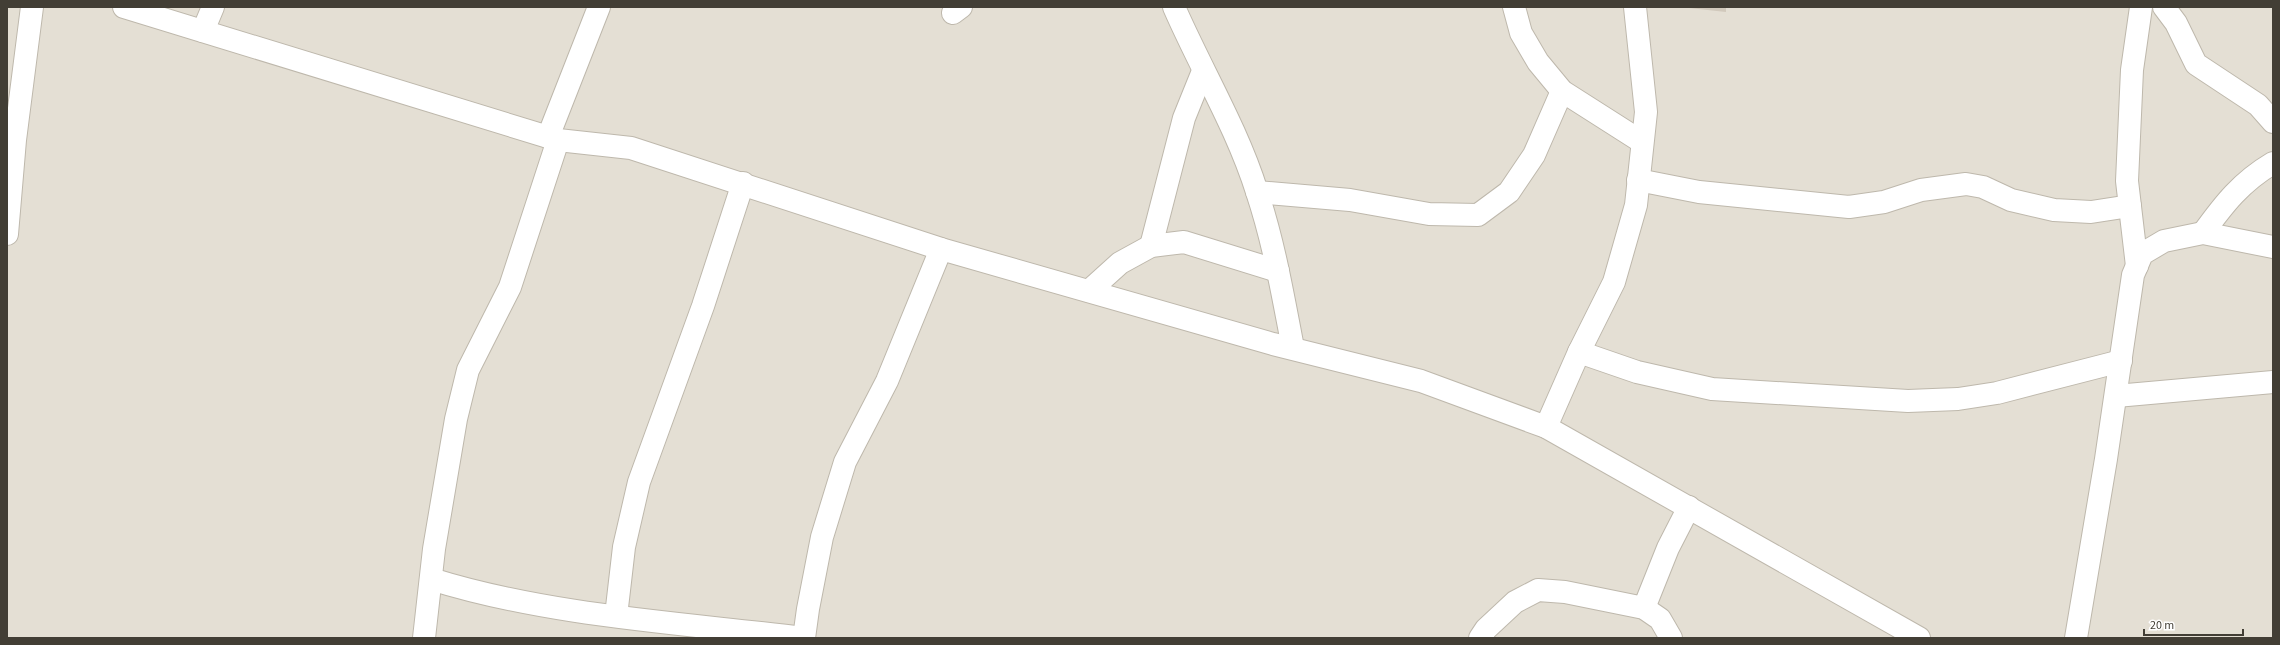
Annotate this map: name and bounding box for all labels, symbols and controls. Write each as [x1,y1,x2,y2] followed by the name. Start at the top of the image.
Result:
[2144,611,2243,637] scale bar
[2150,617,2174,634] text: 20 m

